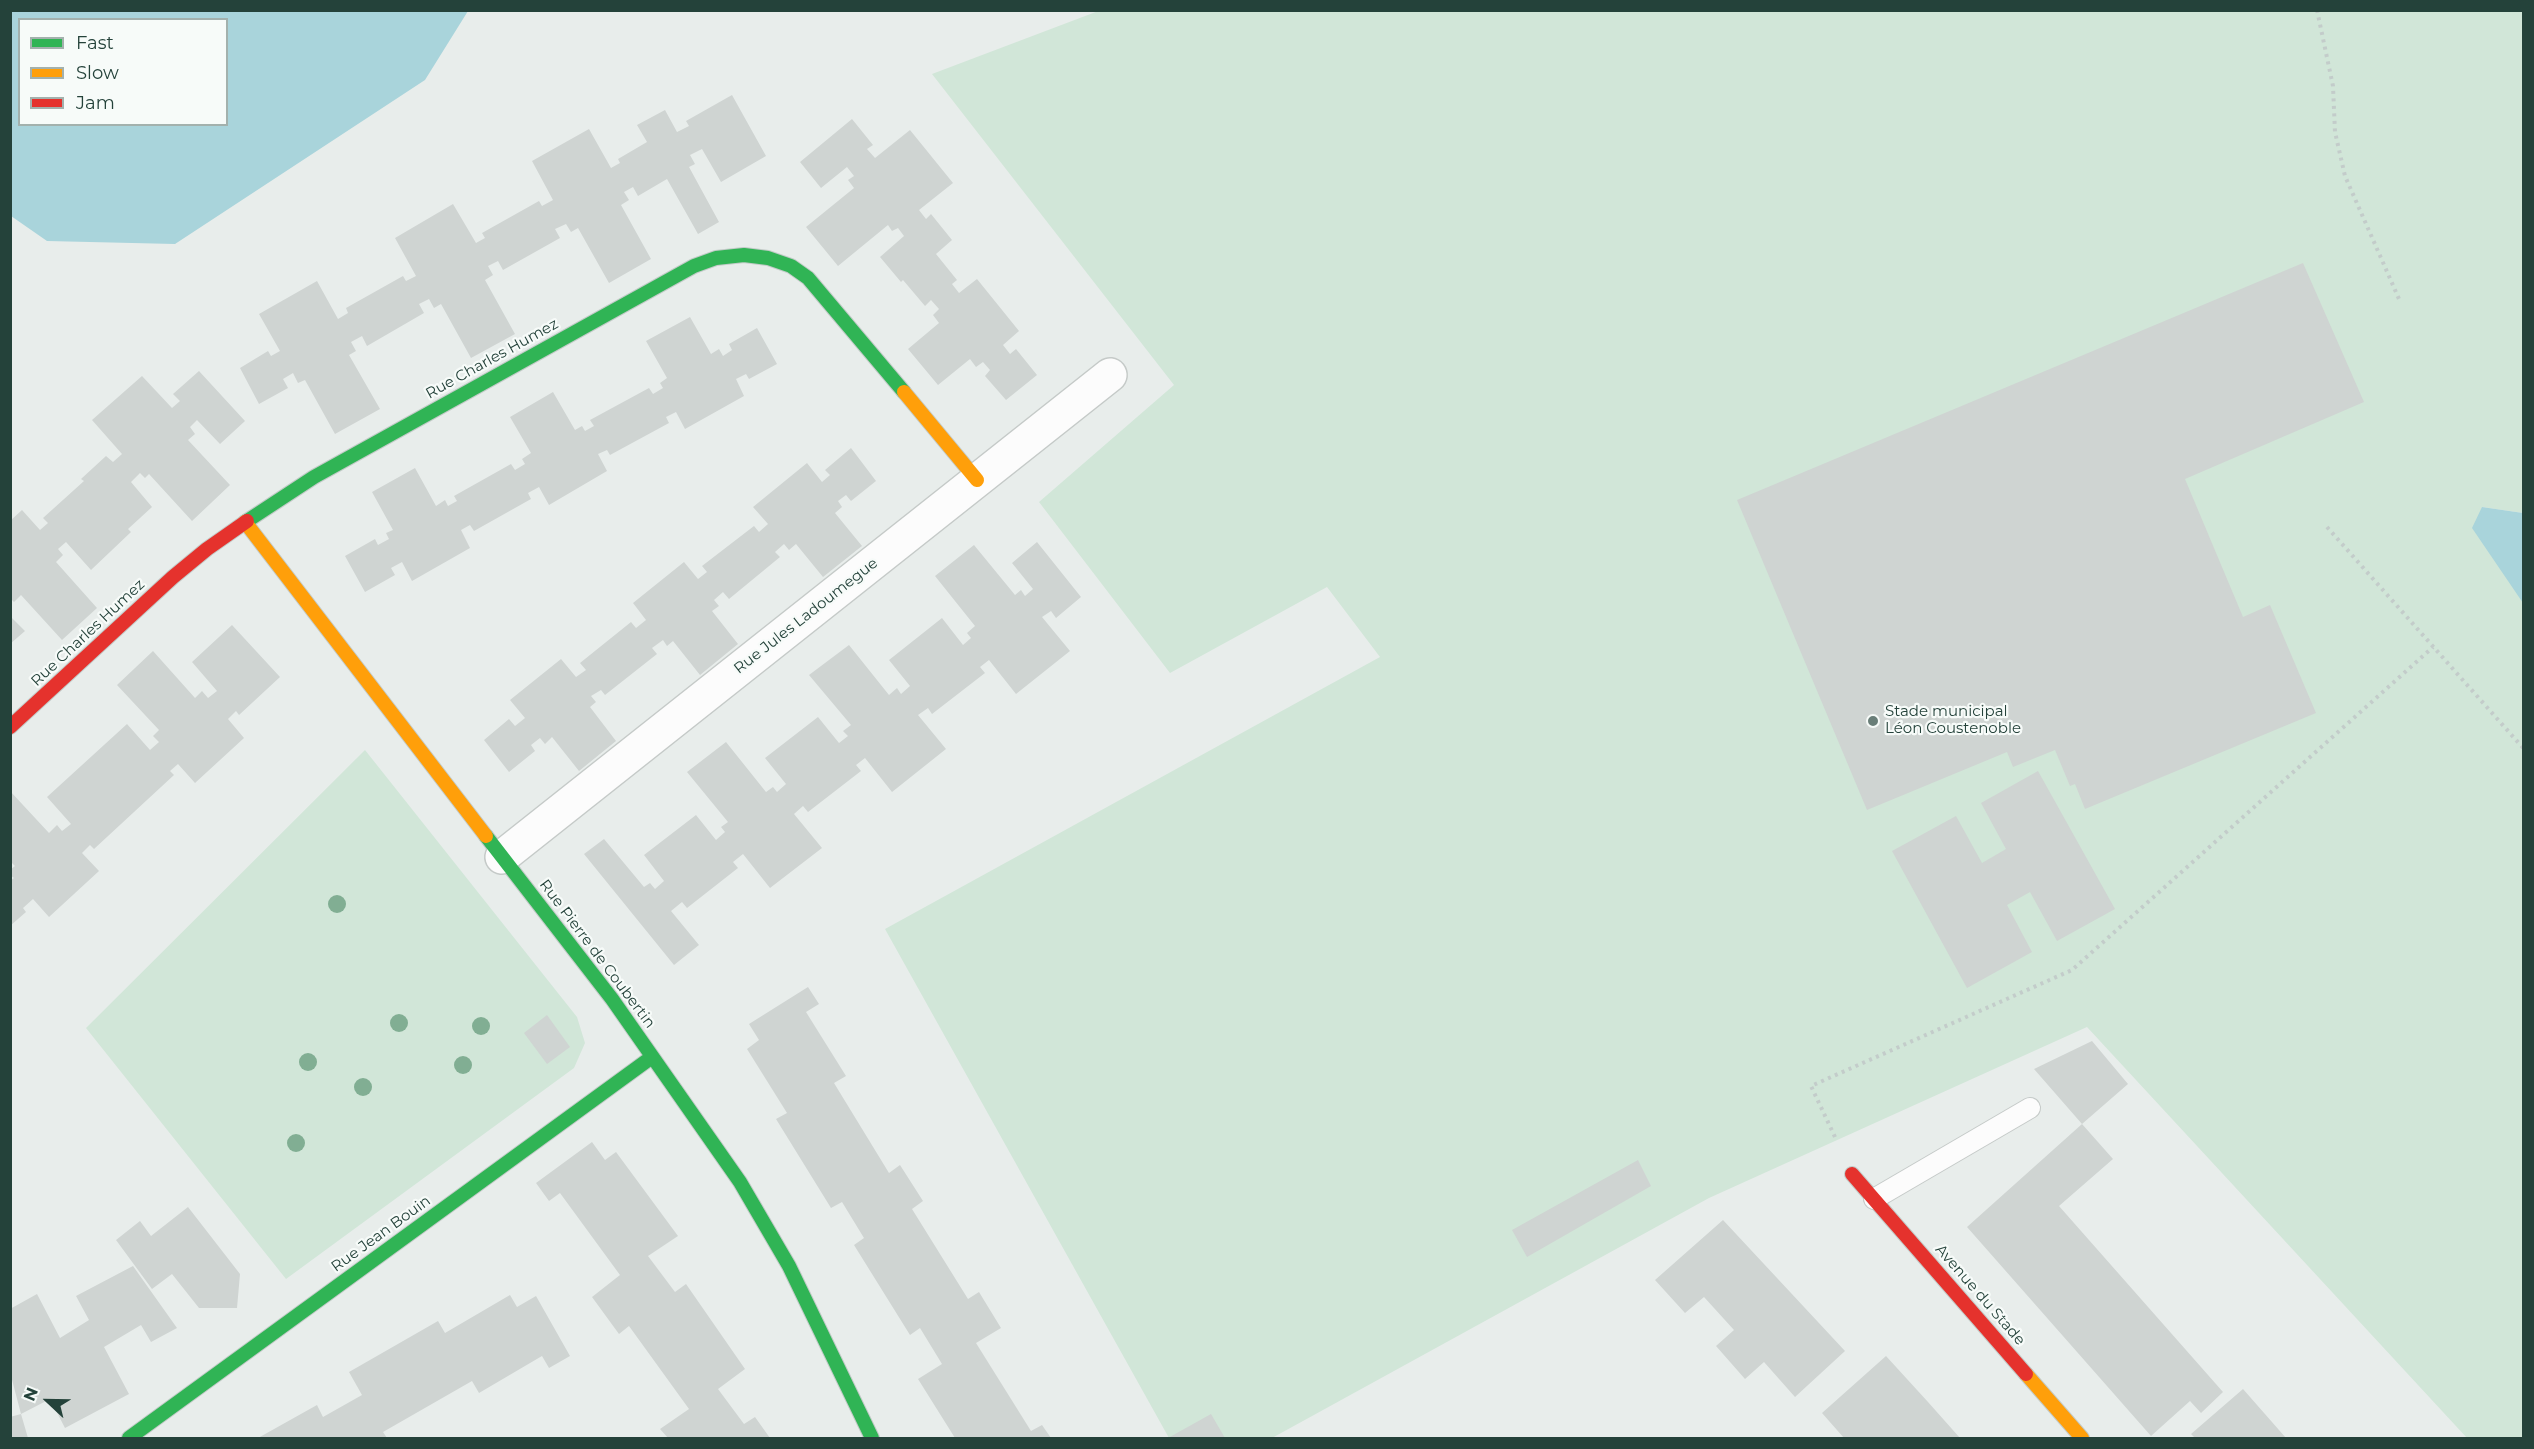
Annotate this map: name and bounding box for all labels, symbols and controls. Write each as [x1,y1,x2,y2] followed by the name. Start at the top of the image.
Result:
[18,18,228,126] legend
[76,32,114,54] text: Fast
[76,62,119,84] text: Slow
[76,92,115,114] text: Jam
[423,315,561,403] street label: Rue Charles Humez
[730,554,882,678] street label: Rue Jules Ladoumegue
[28,576,148,690] street label: Rue Charles Humez
[1885,703,2021,738] place label: Stade municipal Léon Coustenoble
[1866,714,1880,728] marker: Stade municipal Léon Coustenoble
[535,876,659,1032] street label: Rue Pierre de Coubertin
[328,1192,434,1276] street label: Rue Jean Bouin
[1931,1241,2029,1349] street label: Avenue du Stade
[18,1371,78,1431] north arrow
[20,1385,42,1404] text: N

